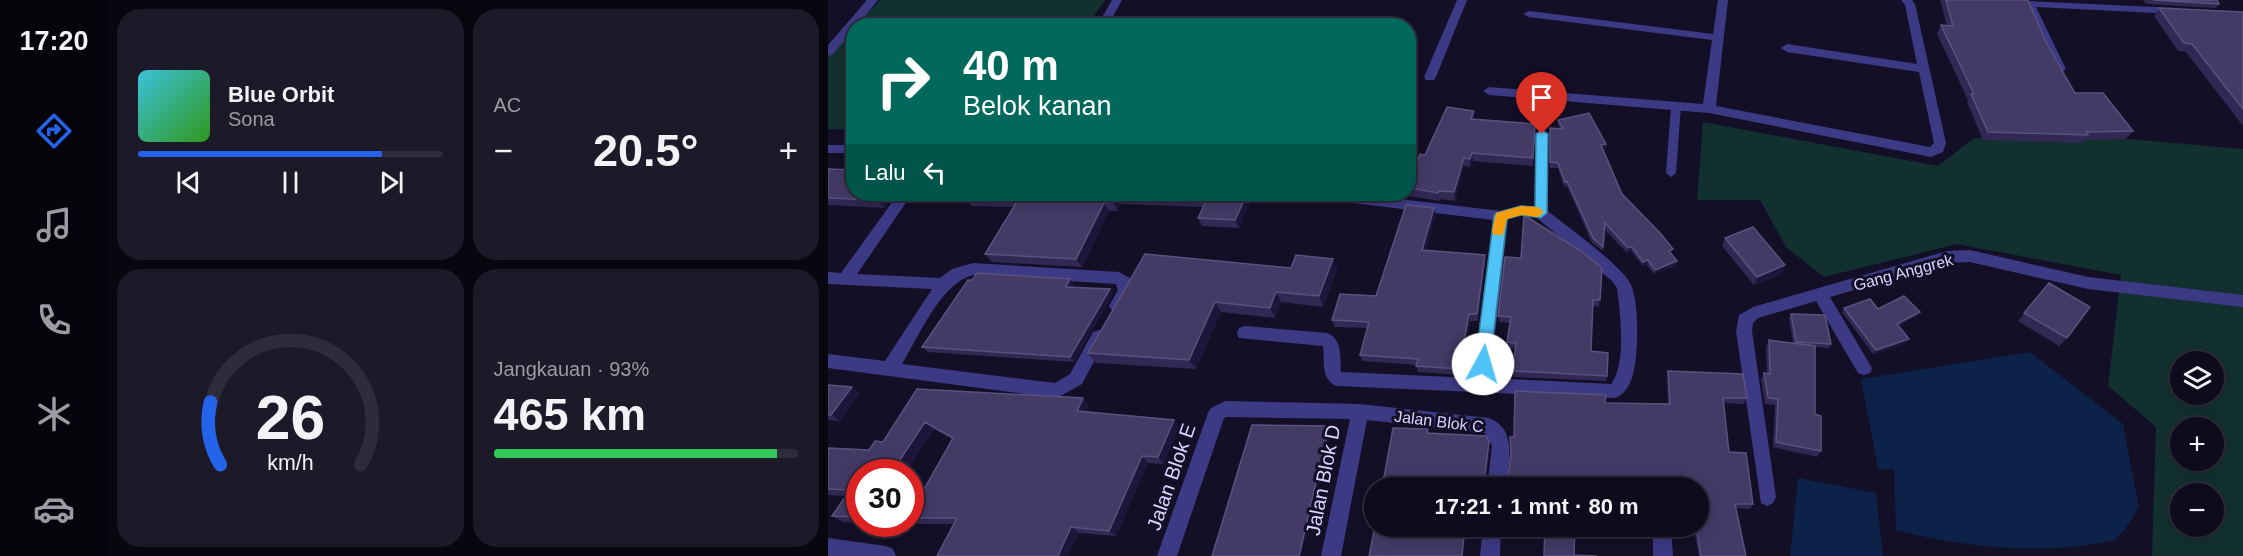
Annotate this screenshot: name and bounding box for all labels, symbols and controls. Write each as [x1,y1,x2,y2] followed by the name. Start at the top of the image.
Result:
[19,26,89,56] text: 17:20
[864,42,942,120] icon: right
[963,42,1059,89] text: 40 m
[1516,72,1567,134] pin
[1525,81,1558,114] icon: arrive
[228,82,334,107] text: Blue Orbit
[963,91,1112,121] text: Belok kanan
[494,94,521,116] text: AC
[228,108,275,130] text: Sona
[33,110,75,152] icon: directions
[593,125,699,176] text: 20.5°
[494,132,513,169] text: −
[779,132,798,169] text: +
[918,156,951,189] icon: left
[864,160,906,185] text: Lalu
[172,166,205,199] icon: previous
[274,166,307,199] icon: pause
[375,166,408,199] icon: next
[33,204,75,246] icon: music
[1852,251,1956,294] street label: Gang Anggrek
[33,299,75,341] icon: phone
[1451,332,1515,396] position arrow
[2170,351,2224,537] map controls
[2170,351,2224,405] button: layers
[494,358,649,380] text: Jangkauan · 93%
[256,383,325,452] text: 26
[494,389,646,440] text: 465 km
[33,393,75,435] icon: climate
[1393,408,1485,435] street label: Jalan Blok C
[2170,417,2224,471] button: +
[1143,421,1199,533] street label: Jalan Blok E
[1301,423,1345,537] street label: Jalan Blok D
[267,451,313,475] text: km/h
[846,459,924,537] speed limit sign: 30
[2170,483,2224,537] button: −
[33,488,75,530] icon: car
[1434,494,1639,519] text: 17:21 · 1 mnt · 80 m

